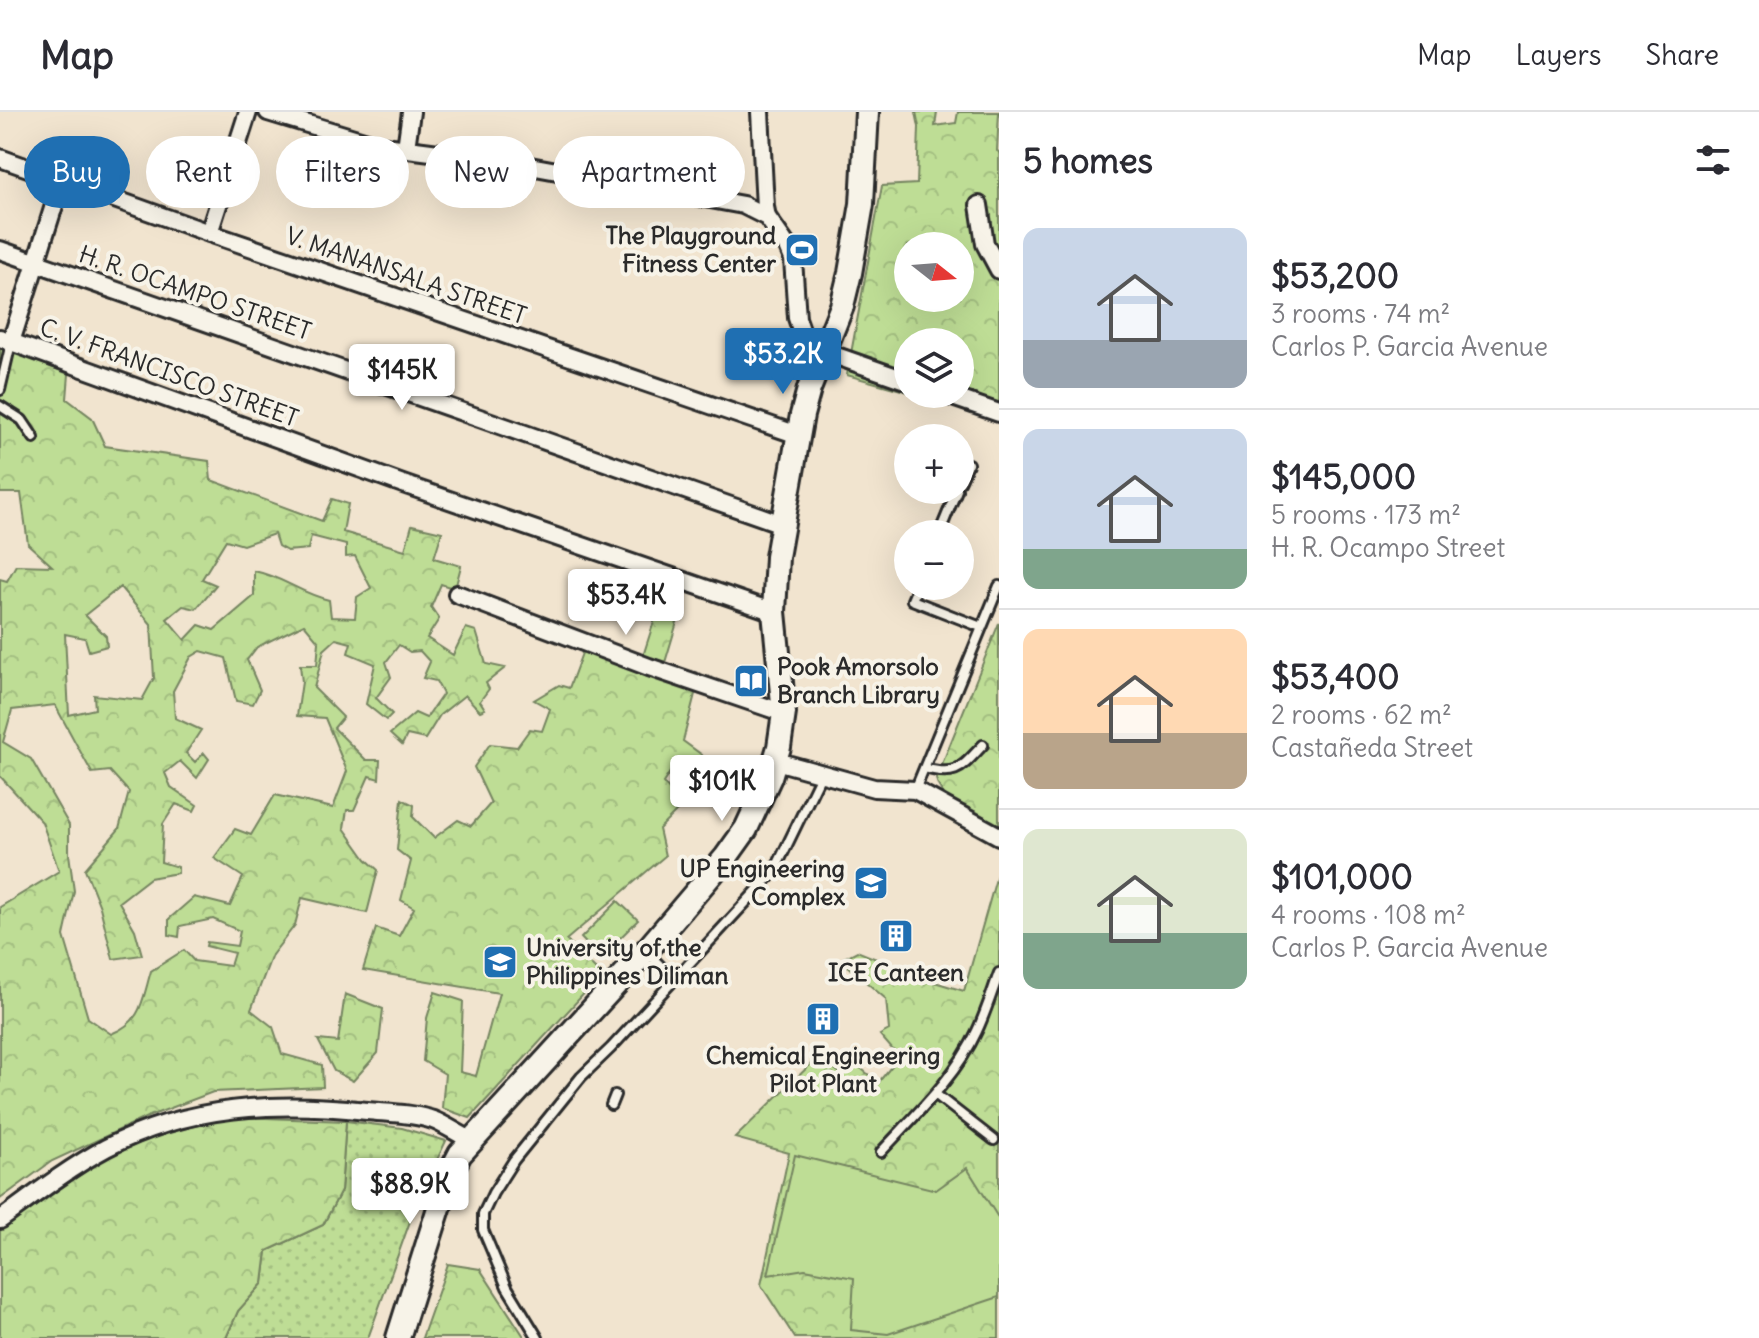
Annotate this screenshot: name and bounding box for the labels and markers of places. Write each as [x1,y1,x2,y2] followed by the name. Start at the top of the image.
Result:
[605,220,776,278] place label: The Playground Fitness Center
[783,231,821,269] sports icon: The Playground Fitness Center
[718,328,848,396] pin: $53.2K
[346,344,458,412] pin: $145K
[561,569,691,637] pin: $53.4K
[777,651,940,709] place label: Pook Amorsolo Branch Library
[732,662,770,700] library icon: Pook Amorsolo Branch Library
[666,755,778,823] pin: $101K
[680,853,845,911] place label: UP Engineering Complex
[852,864,890,902] school or university icon: UP Engineering Complex
[877,917,915,955] building icon: ICE Canteen
[526,932,728,990] place label: University of the Philippines Diliman
[481,943,519,981] school or university icon: University of the Philippines Diliman
[828,957,964,987] place label: ICE Canteen
[804,1000,842,1038] building icon: Chemical Engineering Pilot Plant
[706,1040,940,1098] place label: Chemical Engineering Pilot Plant
[345,1158,475,1226] pin: $88.9K

